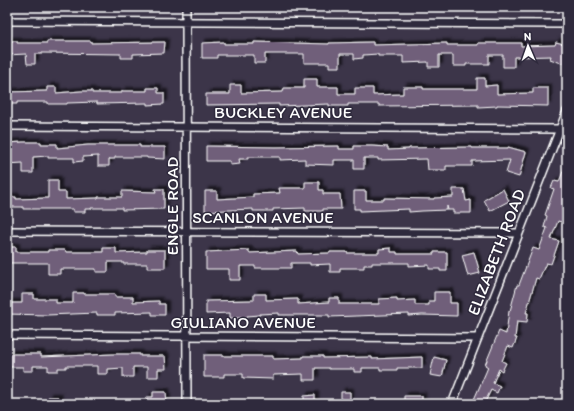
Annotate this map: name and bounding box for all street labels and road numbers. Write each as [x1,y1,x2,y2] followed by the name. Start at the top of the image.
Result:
[214,102,352,122] street label: BUCKLEY AVENUE
[162,156,182,255] street label: ENGLE ROAD
[463,186,529,318] street label: ELIZABETH ROAD
[192,207,334,227] street label: SCANLON AVENUE
[170,312,316,332] street label: GIULIANO AVENUE

